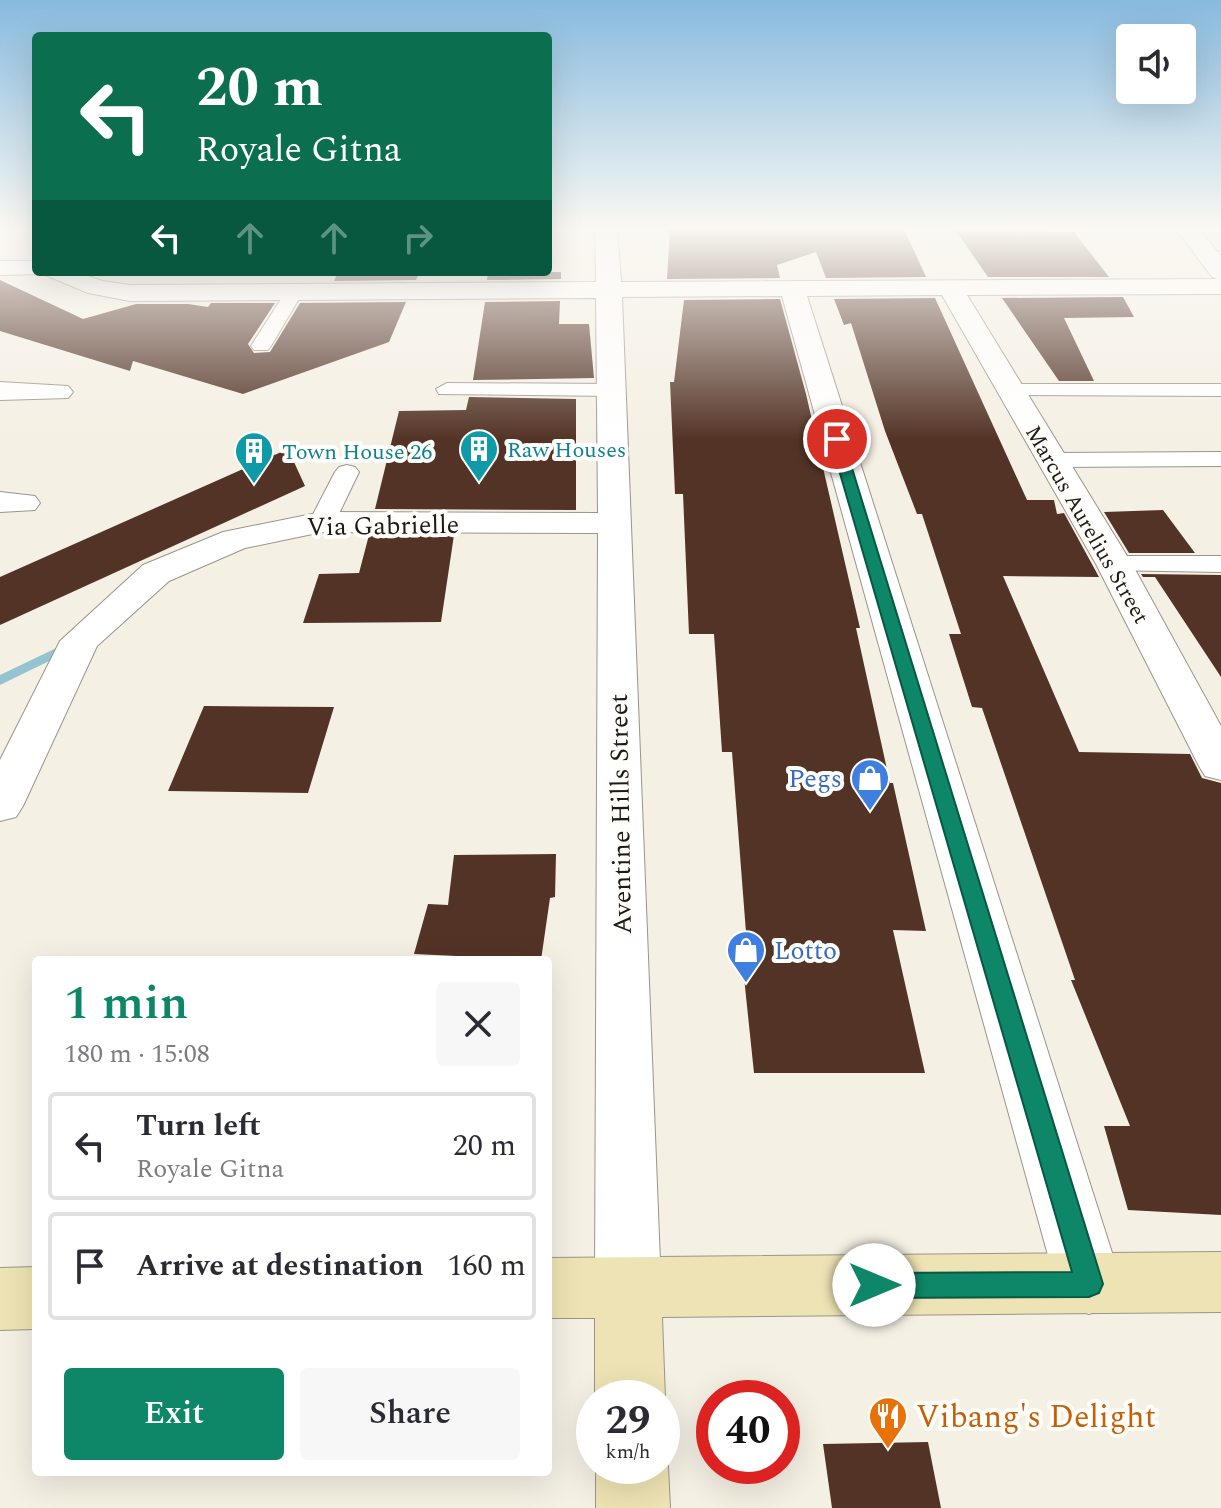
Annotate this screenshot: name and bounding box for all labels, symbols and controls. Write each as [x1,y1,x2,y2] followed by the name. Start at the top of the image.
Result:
[1116,24,1196,104] map controls
[1116,24,1196,104] button: sound
[196,46,323,131] text: 20 m
[64,64,168,168] icon: left
[196,123,401,178] text: Royale Gitna
[144,216,188,260] icon: left
[228,216,272,260] icon: ahead
[312,216,356,260] icon: ahead
[396,216,440,260] icon: right
[803,405,871,473] pin
[815,417,859,461] icon: arrive
[1016,419,1157,630] street label: Marcus Aurelius Street
[458,428,500,483] building icon: Raw Houses
[233,430,275,485] building icon: Town House 26
[507,434,626,467] place label: Raw Houses
[282,436,432,469] place label: Town House 26
[306,505,460,547] street label: Via Gabrielle
[599,693,643,935] street label: Aventine Hills Street
[849,757,891,812] shop icon: Pegs
[788,759,842,799] place label: Pegs
[725,929,767,984] shop icon: Lotto
[774,931,837,971] place label: Lotto
[64,967,189,1040] text: 1 min
[436,982,520,1066] button: close
[64,1034,210,1074] text: 180 m · 15:08
[136,1103,261,1149] text: Turn left
[453,1123,516,1169] text: 20 m
[68,1124,112,1168] icon: left
[136,1149,284,1189] text: Royale Gitna
[136,1243,423,1289] text: Arrive at destination
[447,1243,526,1289] text: 160 m
[832,1243,916,1327] position arrow
[68,1244,112,1288] icon: arrive
[64,1368,284,1460] button: Exit
[300,1368,520,1460] button: Share
[696,1380,800,1484] speed limit sign: 40
[606,1391,650,1452] text: 29
[916,1393,1156,1442] place label: Vibang's Delight
[867,1395,909,1450] restaurant icon: Vibang's Delight
[606,1437,651,1467] text: km/h

